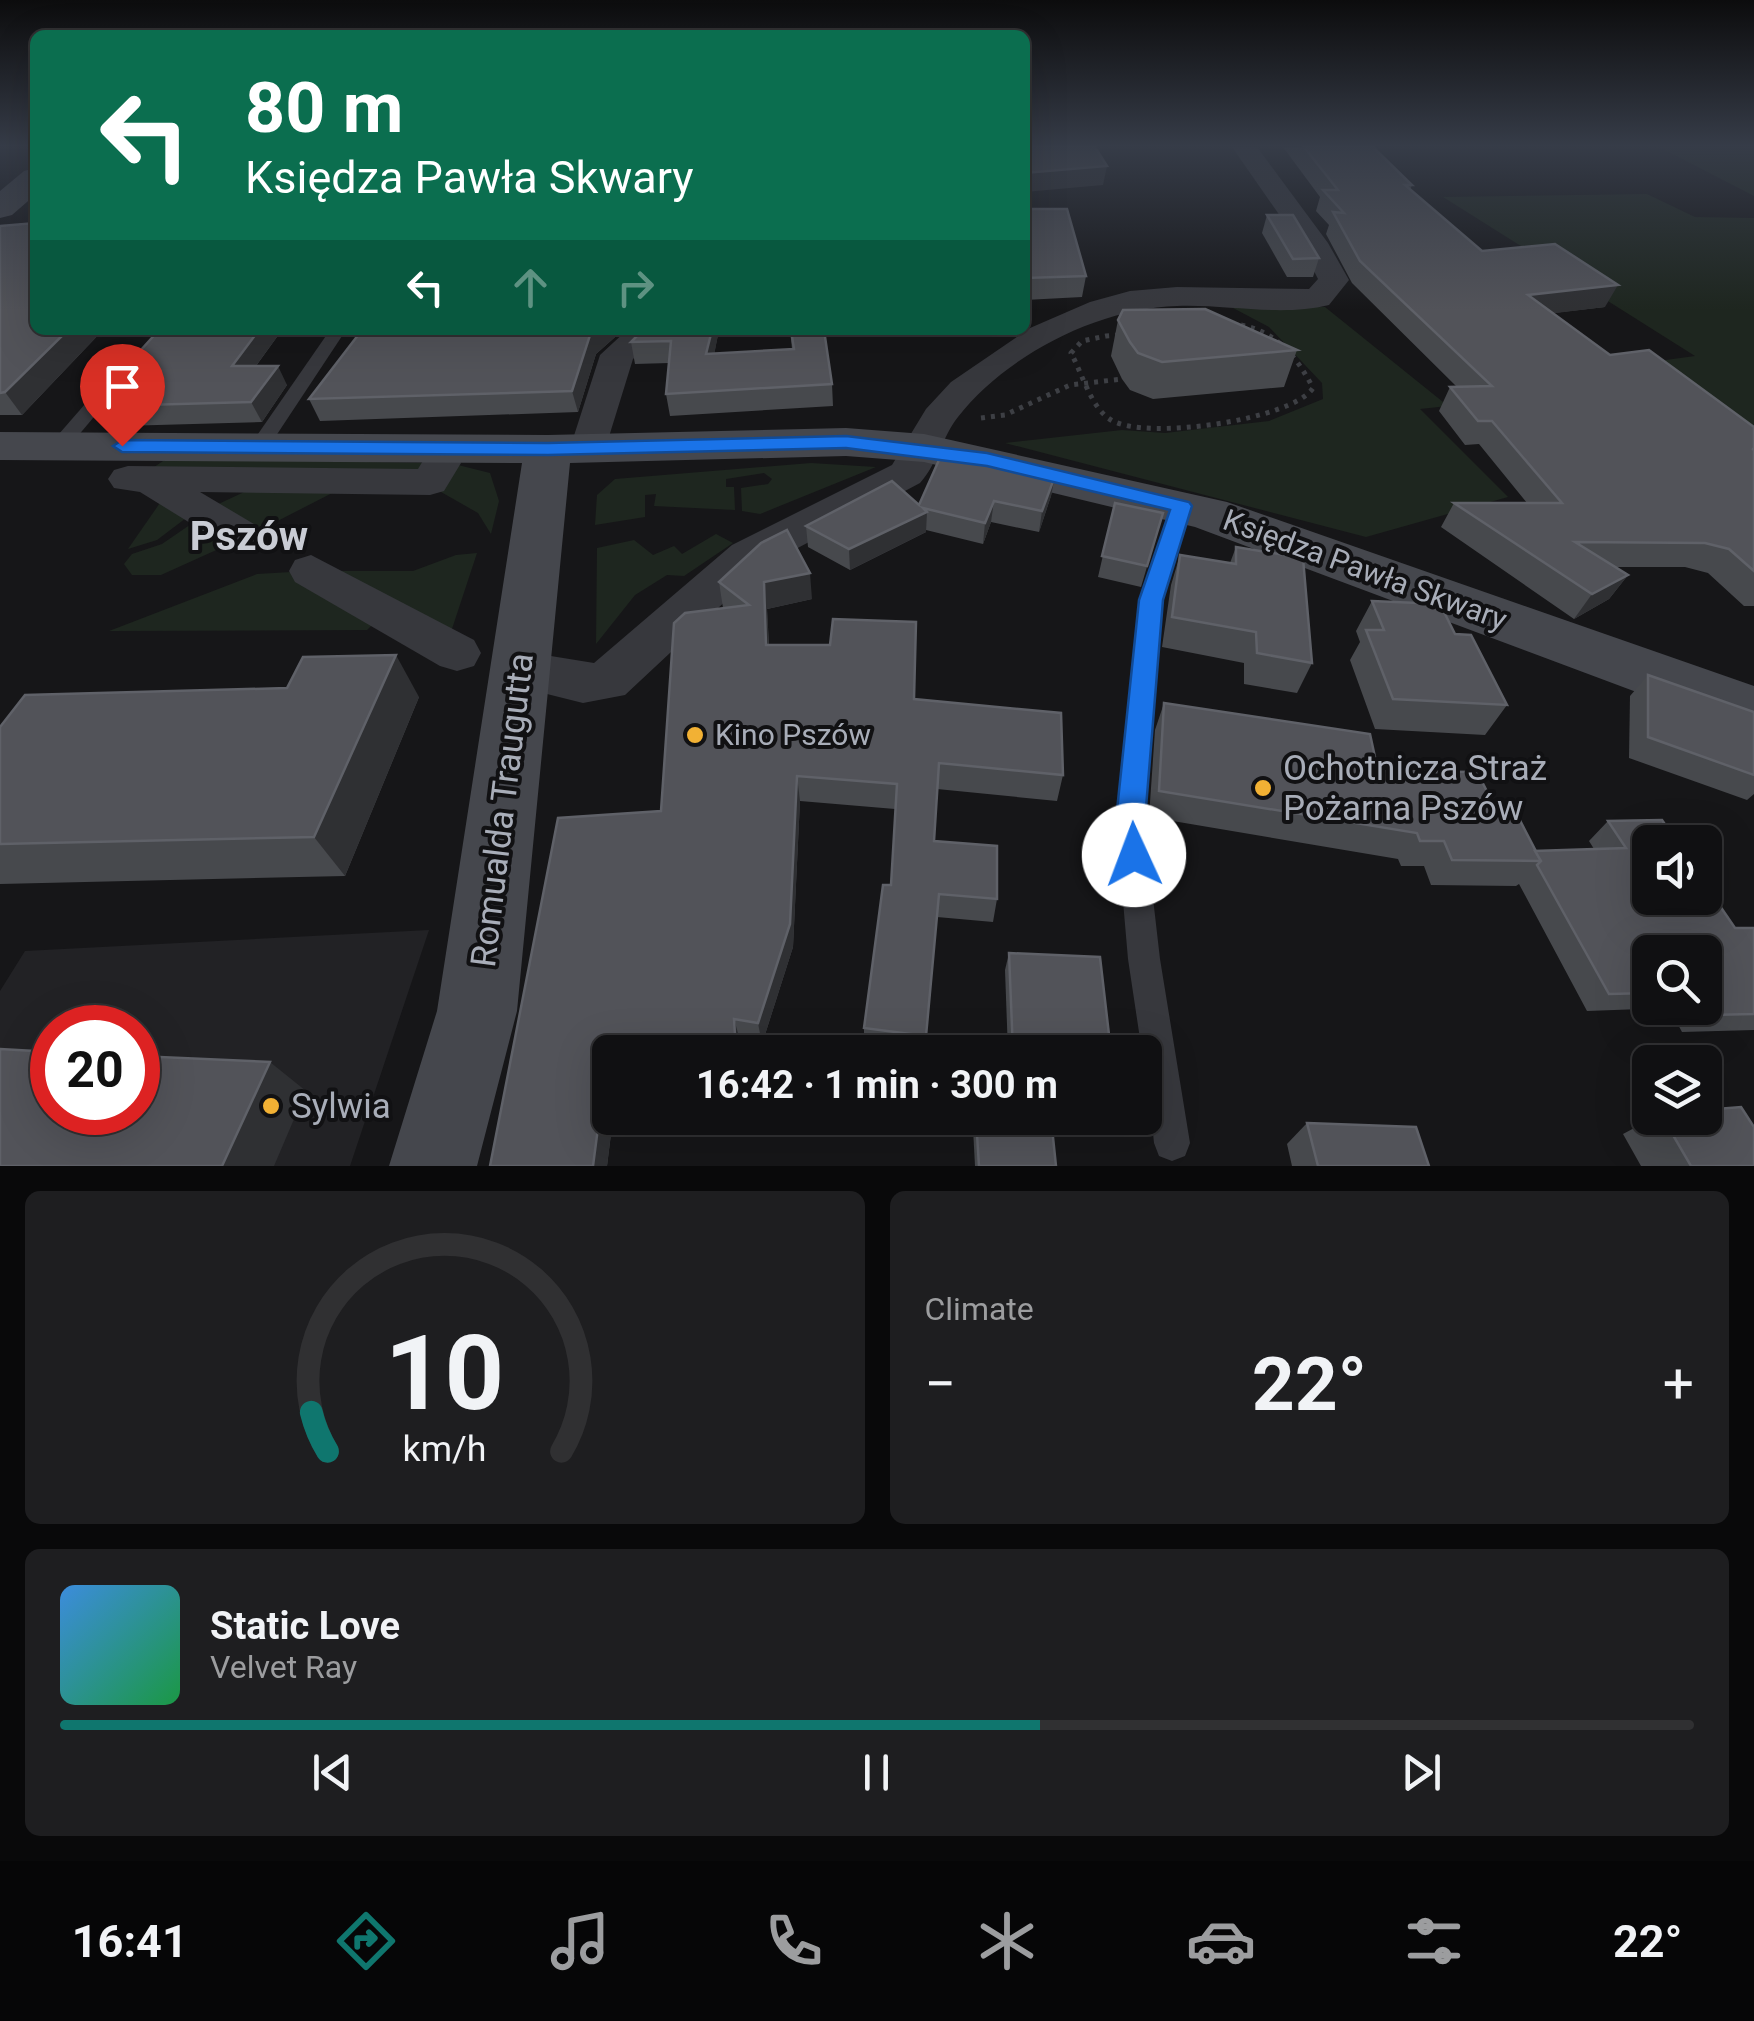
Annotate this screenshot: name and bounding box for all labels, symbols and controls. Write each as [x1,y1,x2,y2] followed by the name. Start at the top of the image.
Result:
[245,67,403,149] text: 80 m
[80,70,210,200] icon: left
[245,151,694,204] text: Księdza Pawła Skwary
[398,260,453,315] icon: left
[503,260,558,315] icon: ahead
[608,260,663,315] icon: right
[80,344,165,447] pin
[95,359,150,414] icon: arrive
[1219,502,1512,637] street label: Księdza Pawła Skwary
[190,513,308,560] district label: Pszów
[463,651,542,969] street label: Romualda Traugutta
[715,717,871,752] place label: Kino Pszów
[684,724,706,746] marker: Kino Pszów
[1283,748,1547,829] place label: Ochotnicza Straż Pożarna Pszów
[1252,777,1274,799] marker: Ochotnicza Straż Pożarna Pszów
[1082,803,1186,907] position arrow
[1632,825,1722,1135] map controls
[1632,825,1722,915] button: sound
[1632,935,1722,1025] button: search
[30,1005,160,1135] speed limit sign: 20
[1632,1045,1722,1135] button: layers
[696,1063,1058,1107] text: 16:42 · 1 min · 300 m
[291,1086,391,1127] place label: Sylwia
[260,1095,282,1117] marker: Sylwia
[925,1290,1034,1328] text: Climate
[385,1313,504,1434] text: 10
[1252,1340,1367,1428] text: 22°
[925,1352,956,1416] text: −
[1663,1352,1694,1416] text: +
[403,1428,487,1470] text: km/h
[210,1604,400,1648] text: Static Love
[210,1648,357,1686] text: Velvet Ray
[305,1745,360,1800] icon: previous
[849,1745,904,1800] icon: pause
[1394,1745,1449,1800] icon: next
[331,1906,401,1976] icon: directions
[545,1906,615,1976] icon: music
[759,1906,829,1976] icon: phone
[972,1906,1042,1976] icon: climate
[1186,1906,1256,1976] icon: car
[1399,1906,1469,1976] icon: filters
[72,1915,188,1968] text: 16:41
[1613,1915,1682,1968] text: 22°

